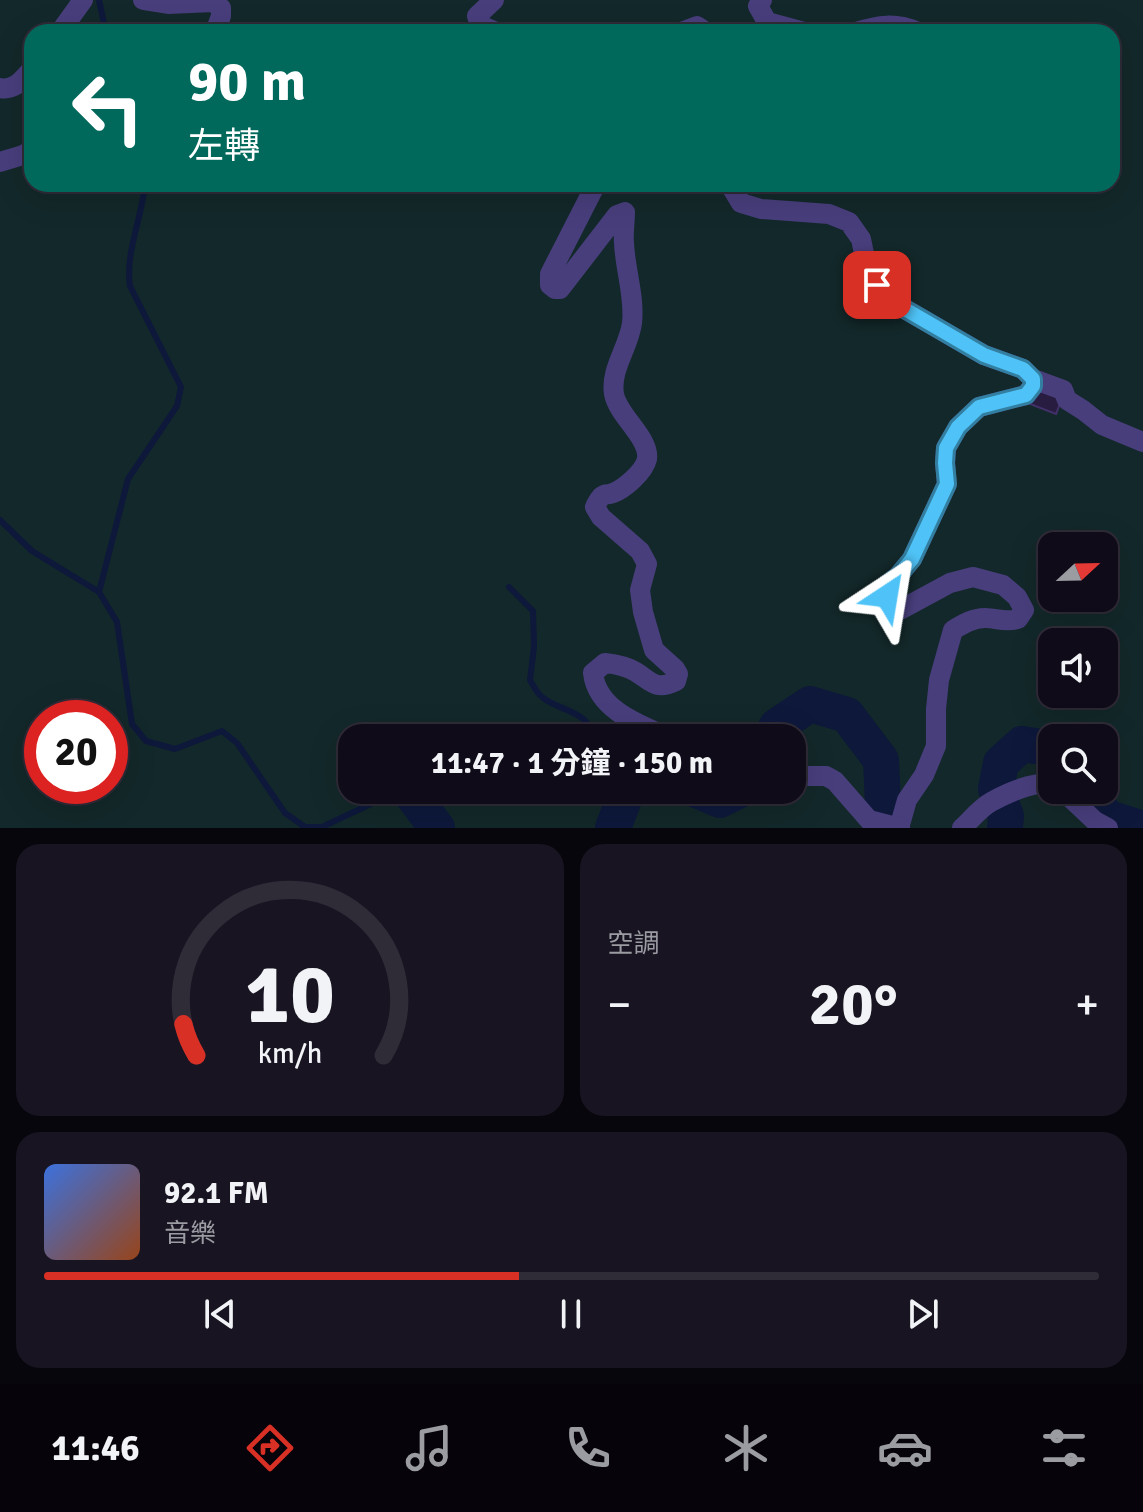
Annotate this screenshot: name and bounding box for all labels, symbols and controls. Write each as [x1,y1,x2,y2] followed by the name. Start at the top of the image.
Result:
[188,47,306,116] text: 90 m
[56,56,160,160] icon: left
[188,124,260,169] text: 左轉
[843,251,911,319] pin
[855,263,899,307] icon: arrive
[1038,532,1118,612] north arrow
[1038,532,1118,804] map controls
[845,554,929,638] position arrow
[1038,628,1118,708] button: sound
[24,700,128,804] speed limit sign: 20
[1038,724,1118,804] button: search
[431,745,713,782] text: 11:47 · 1 分鐘 · 150 m
[608,928,660,960] text: 空調
[245,944,335,1046] text: 10
[809,968,898,1042] text: 20°
[608,978,631,1032] text: −
[1075,978,1099,1032] text: +
[257,1036,322,1071] text: km/h
[164,1175,269,1212] text: 92.1 FM
[164,1218,216,1250] text: 音樂
[198,1292,242,1336] icon: previous
[549,1292,593,1336] icon: pause
[901,1292,945,1336] icon: next
[242,1420,298,1476] icon: directions
[401,1420,457,1476] icon: music
[560,1420,616,1476] icon: phone
[718,1420,774,1476] icon: climate
[877,1420,933,1476] icon: car
[1036,1420,1092,1476] icon: filters
[51,1426,140,1471] text: 11:46

